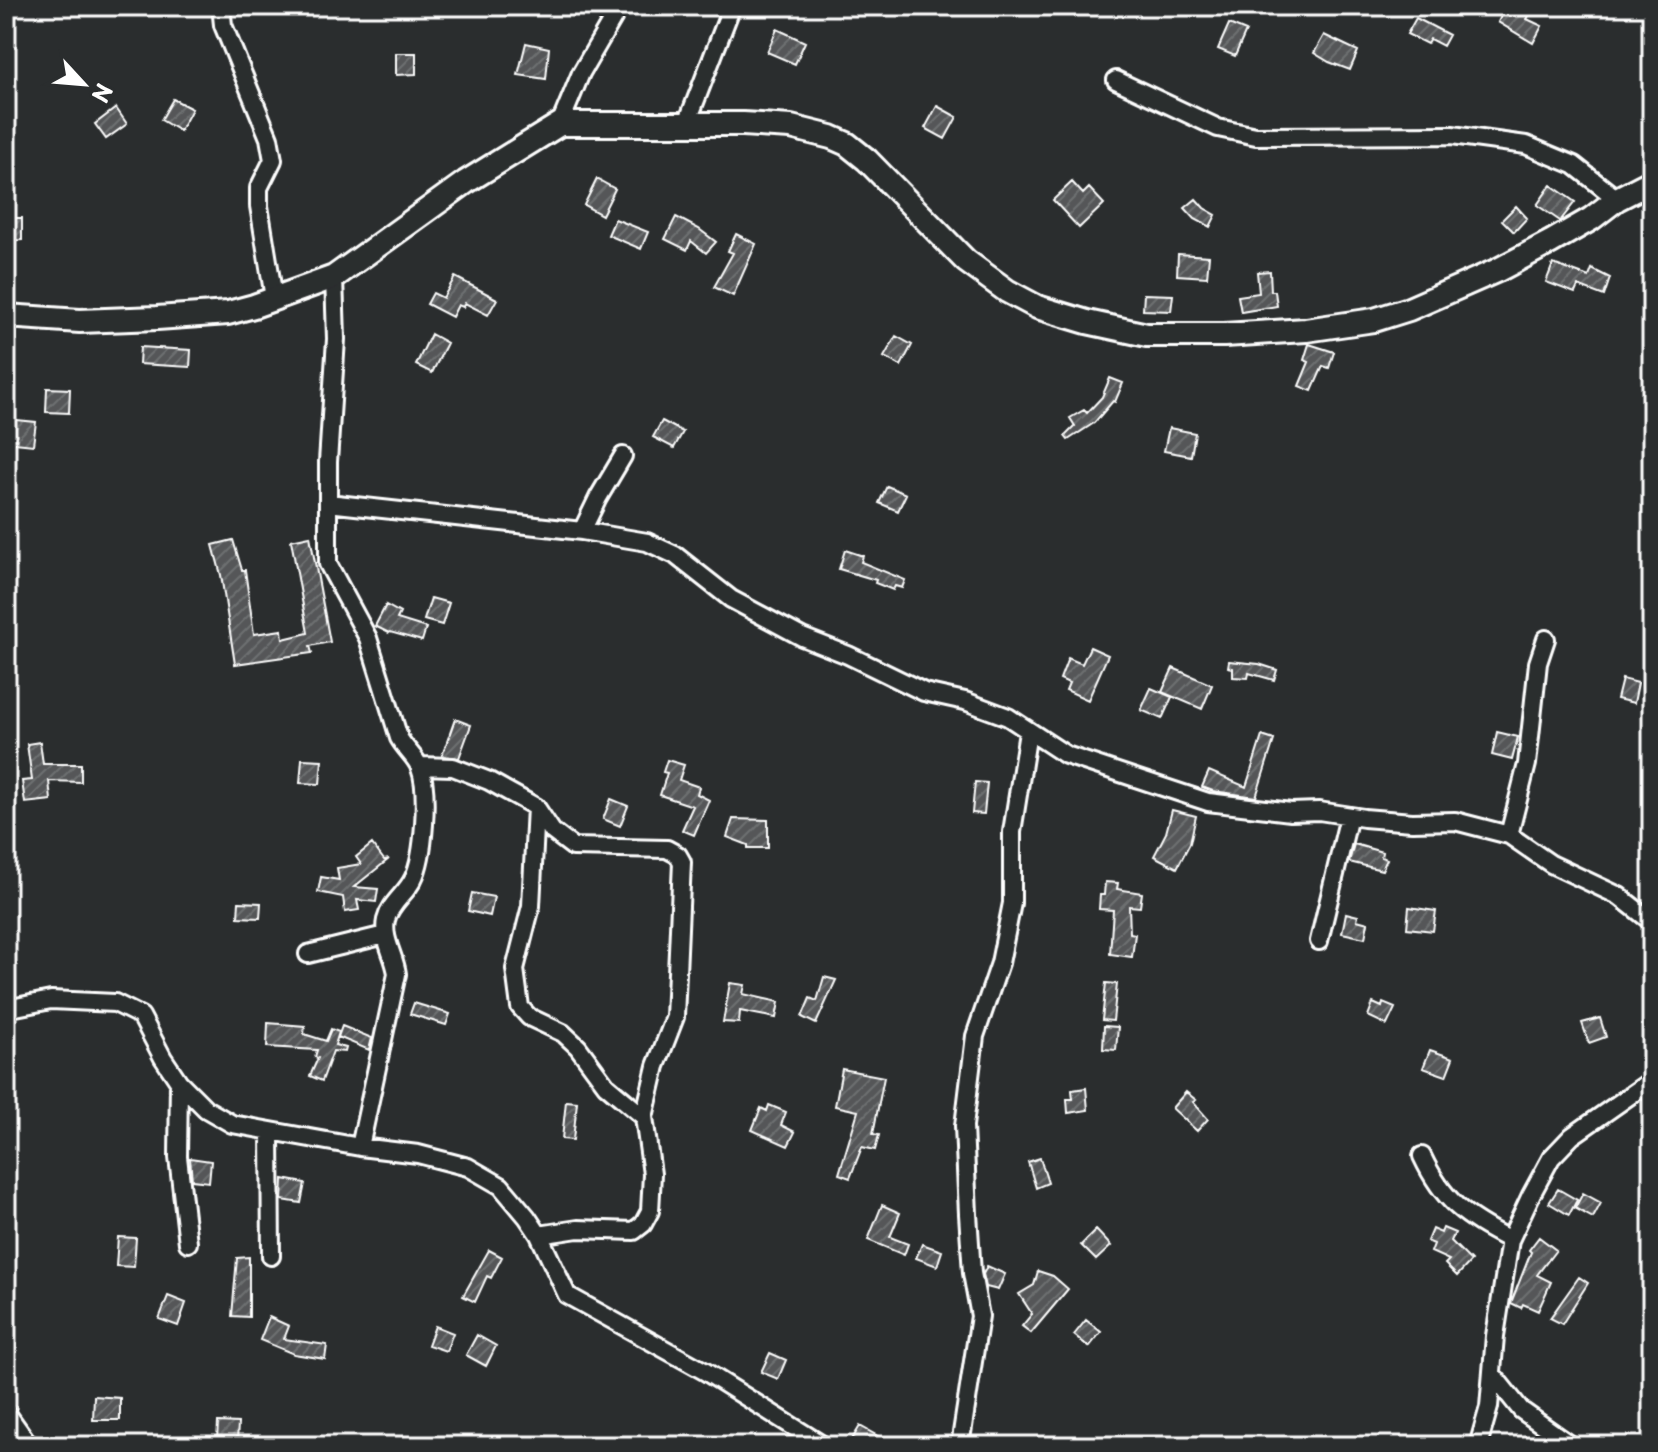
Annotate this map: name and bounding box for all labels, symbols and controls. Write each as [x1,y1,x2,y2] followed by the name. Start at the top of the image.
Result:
[44,44,124,124] north arrow
[85,78,122,108] text: N

